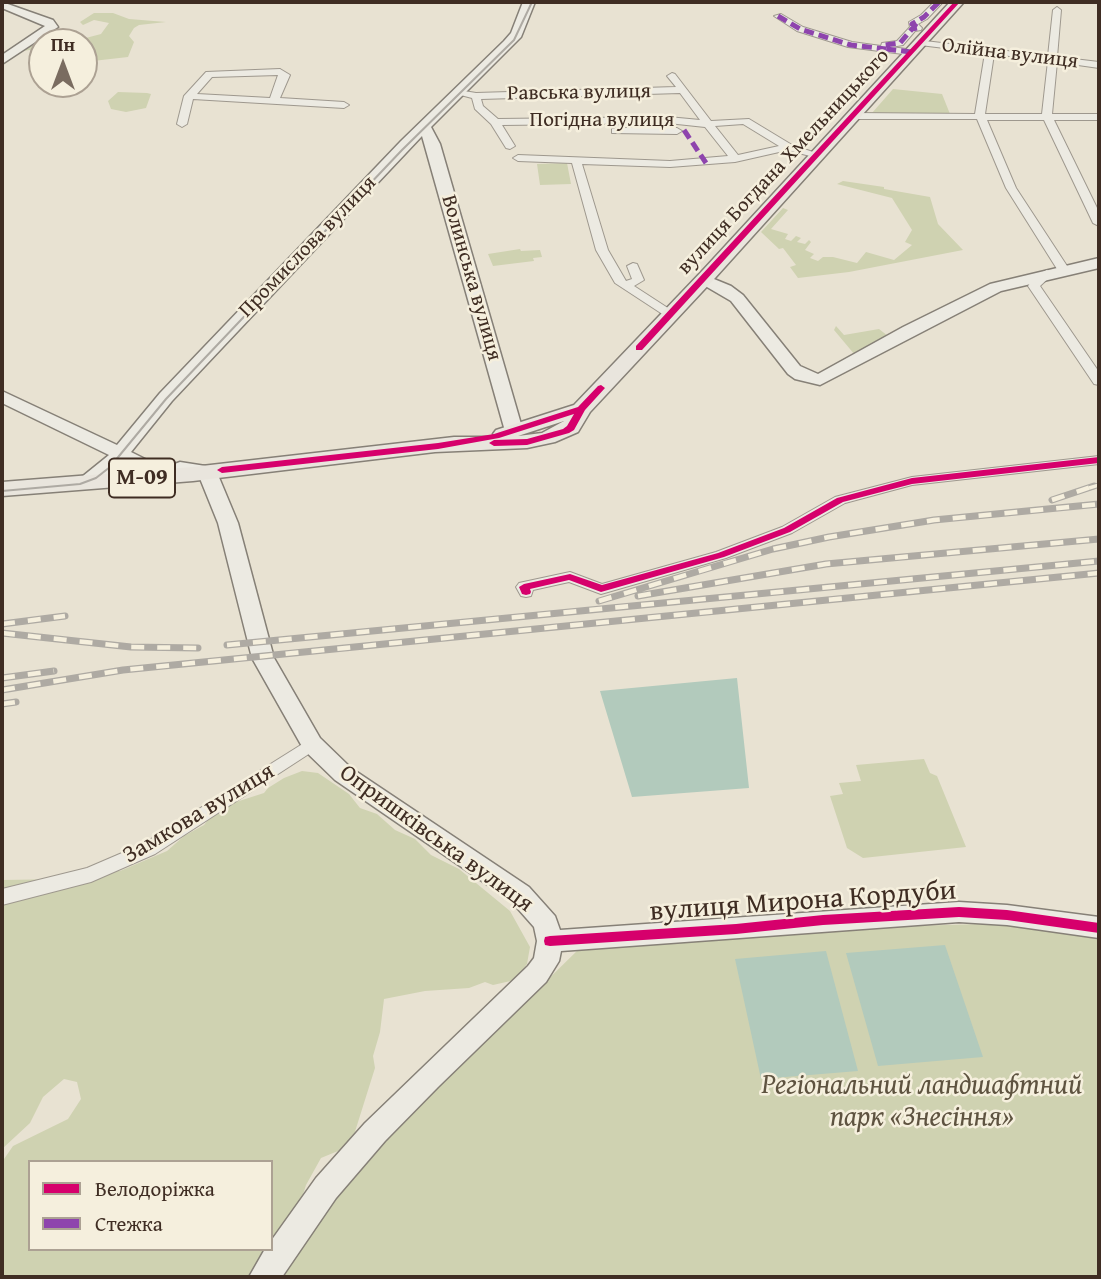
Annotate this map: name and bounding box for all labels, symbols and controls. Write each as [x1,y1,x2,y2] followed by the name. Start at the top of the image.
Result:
[28,28,98,98] north arrow
[51,30,75,58] text: Пн
[940,33,1080,75] street label: Олійна вулиця
[673,44,895,280] street label: вулиця Богдана Хмельницького
[507,79,651,107] street label: Равська вулиця
[530,108,674,134] street label: Погідна вулиця
[234,171,382,323] street label: Промислова вулиця
[435,192,507,364] street label: Волинська вулиця
[109,458,175,498] road number: М-09
[118,758,280,870] street label: Замкова вулиця
[333,759,539,919] street label: Опришківська вулиця
[649,875,957,929] street label: вулиця Мирона Кордуби
[761,1069,1083,1135] park label: Регіональний ландшафтний парк «Знесіння»
[28,1160,273,1251] legend
[95,1173,215,1204] text: Велодоріжка
[95,1208,163,1239] text: Стежка

